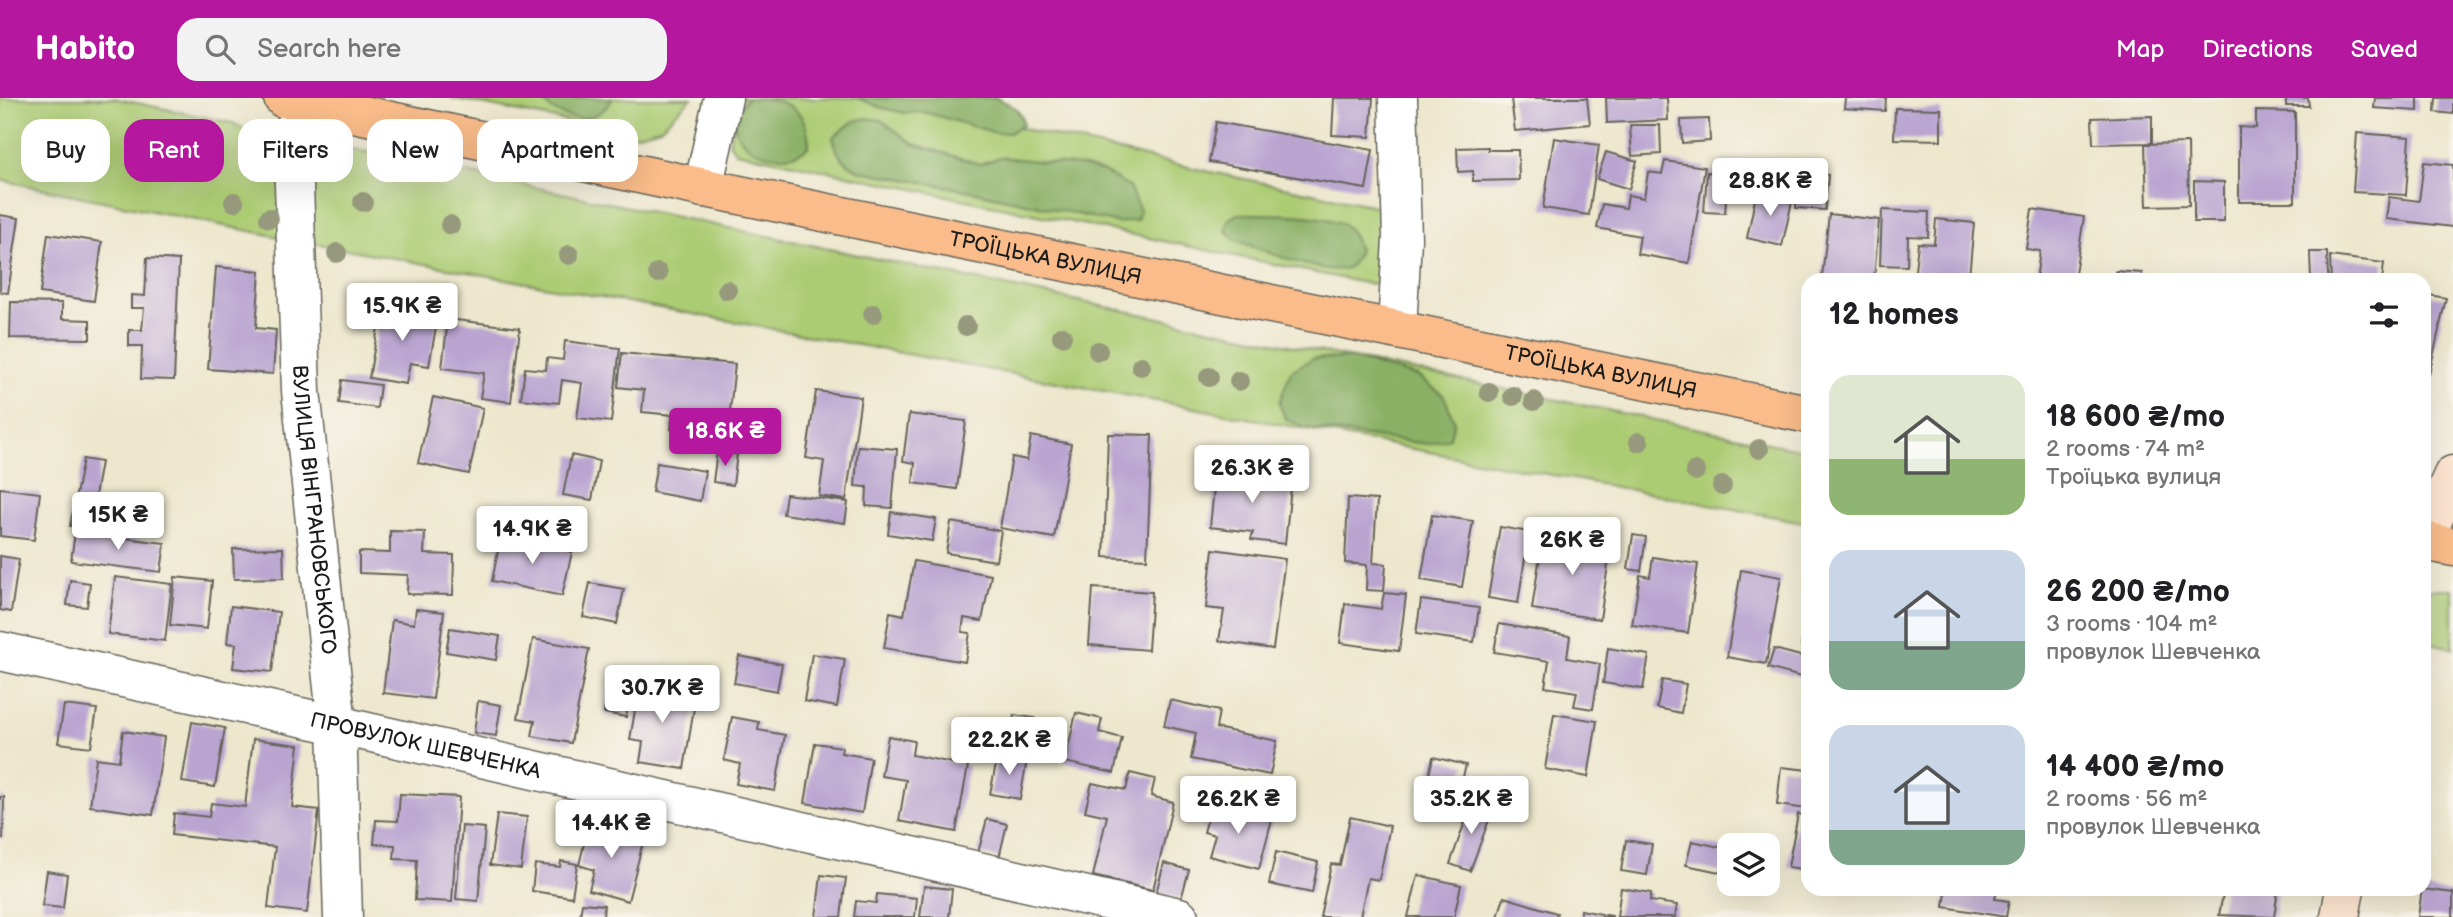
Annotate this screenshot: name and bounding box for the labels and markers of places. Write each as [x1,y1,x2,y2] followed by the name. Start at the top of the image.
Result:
[1705,158,1835,218] pin: 28.8K ₴
[337,284,467,343] pin: 15.9K ₴
[660,408,790,468] pin: 18.6K ₴
[1187,446,1317,505] pin: 26.3K ₴
[69,492,167,552] pin: 15K ₴
[467,506,597,566] pin: 14.9K ₴
[1523,518,1621,577] pin: 26K ₴
[597,666,727,725] pin: 30.7K ₴
[944,718,1074,777] pin: 22.2K ₴
[1173,776,1303,836] pin: 26.2K ₴
[1406,776,1536,836] pin: 35.2K ₴
[546,800,676,860] pin: 14.4K ₴

